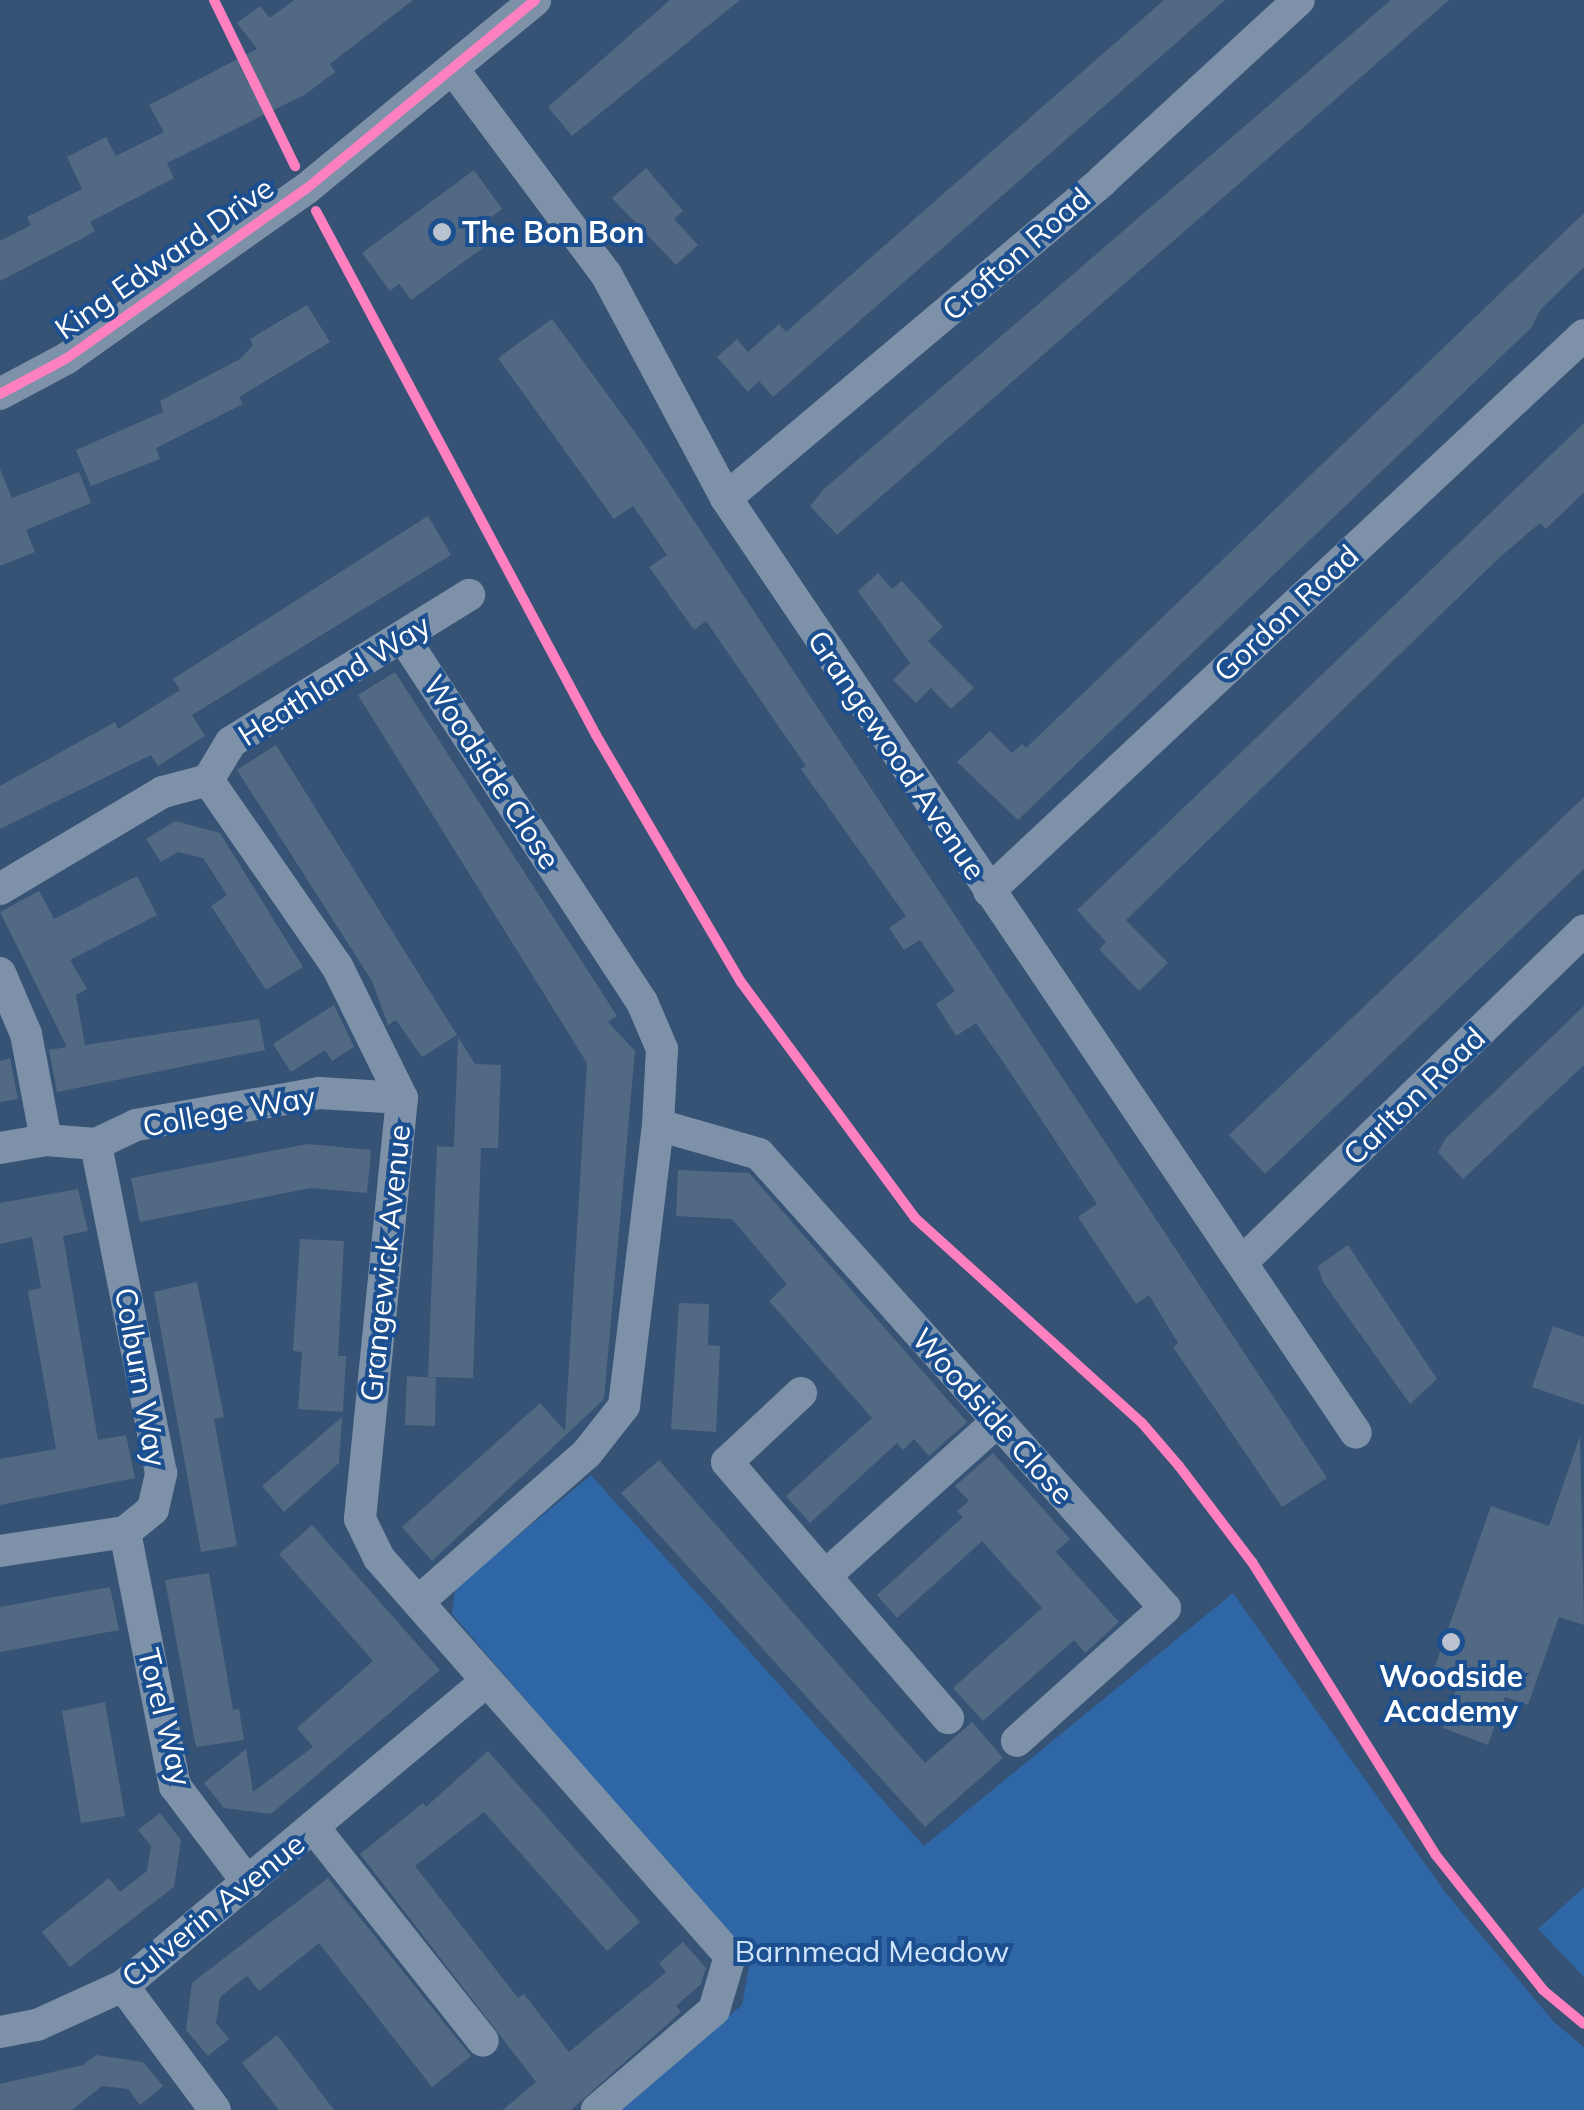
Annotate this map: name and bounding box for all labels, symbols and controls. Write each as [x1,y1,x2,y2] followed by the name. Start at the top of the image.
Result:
[48,169,280,347] street label: King Edward Drive
[935,180,1097,328] street label: Crofton Road
[462,214,645,250] place label: The Bon Bon
[431,221,453,243] marker: The Bon Bon
[1206,537,1366,689] street label: Gordon Road
[231,607,437,753] street label: Heathland Way
[800,624,994,886] street label: Grangewood Avenue
[416,668,568,876] street label: Woodside Close
[1336,1020,1492,1172] street label: Carlton Road
[140,1078,318,1144] street label: College Way
[353,1123,417,1403] street label: Grangewick Avenue
[108,1285,174,1469] street label: Colburn Way
[905,1321,1081,1511] street label: Woodside Close
[1440,1631,1462,1653] marker: Woodside Academy
[131,1645,199,1789] street label: Torel Way
[1379,1658,1523,1728] place label: Woodside Academy
[114,1825,312,1995] street label: Culverin Avenue
[735,1933,1009,1969] park label: Barnmead Meadow

